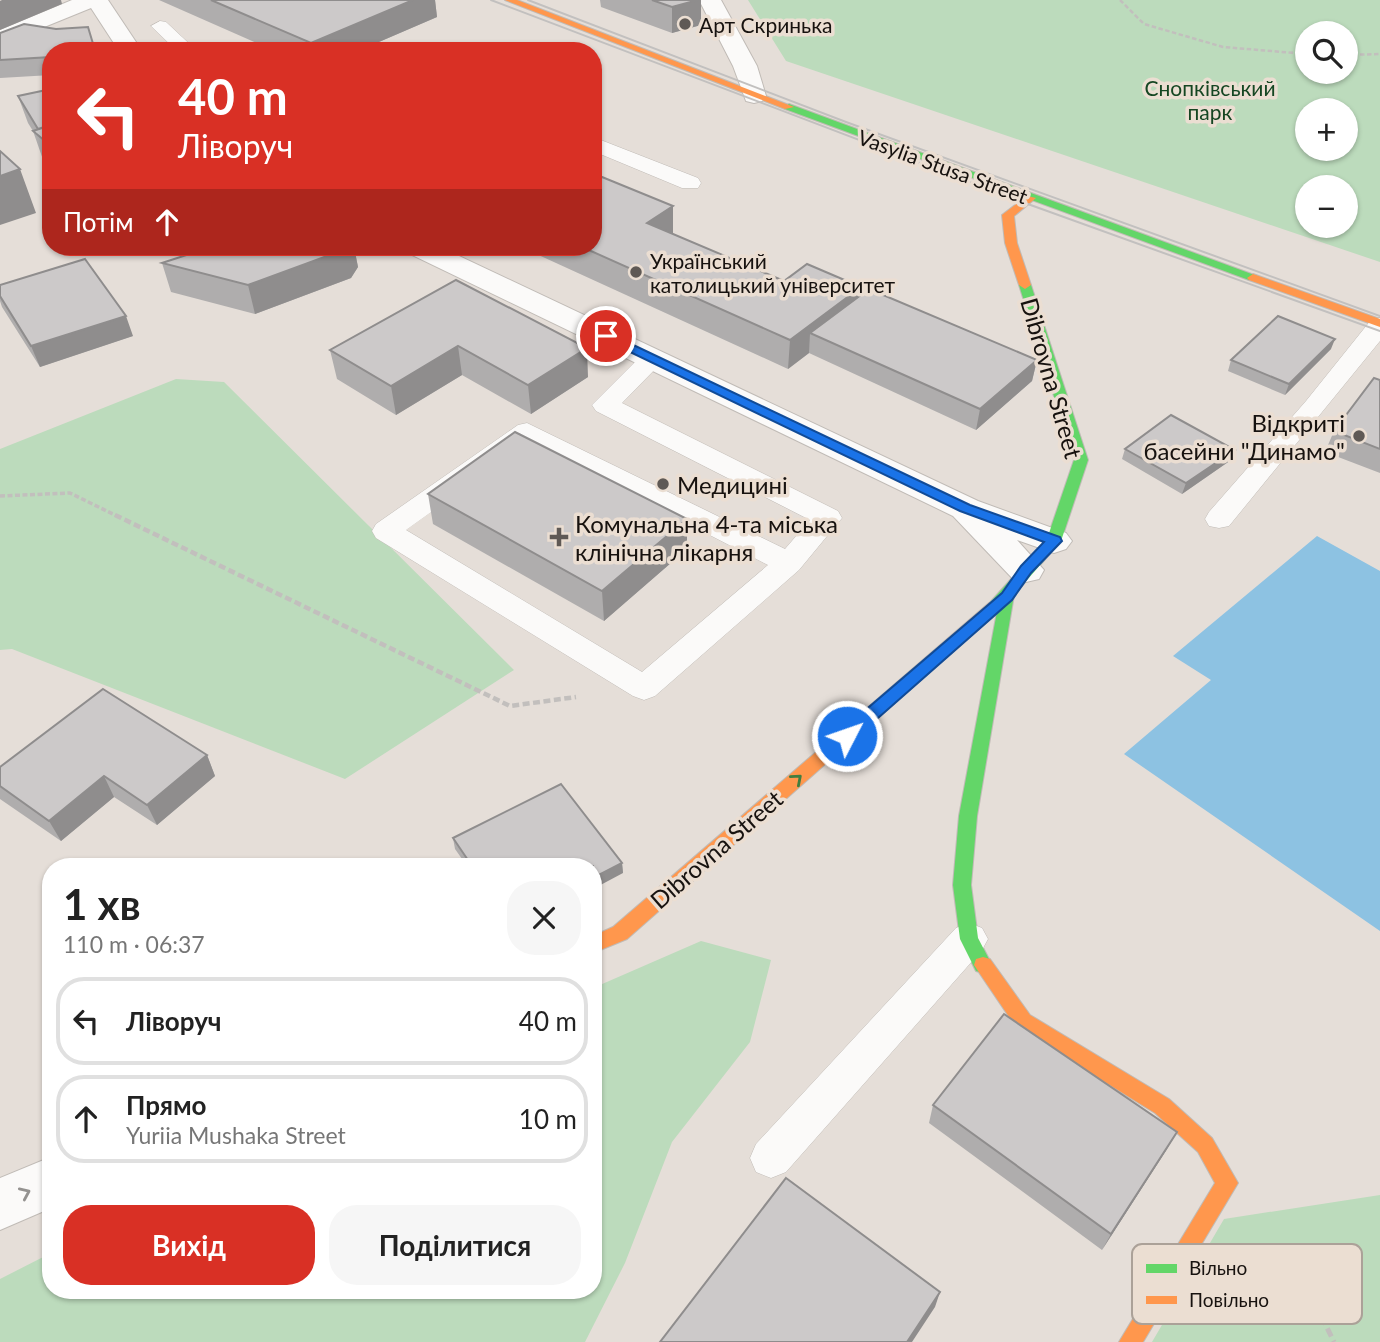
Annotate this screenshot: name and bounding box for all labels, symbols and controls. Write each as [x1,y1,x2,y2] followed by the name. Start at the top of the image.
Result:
[699,12,832,37] place label: Арт Скринька
[677,16,693,32] marker: Арт Скринька
[1295,21,1358,238] map controls
[1295,21,1358,84] button: search
[178,67,288,125] text: 40 m
[63,70,154,161] icon: left
[1145,75,1275,124] park label: Снопківський парк
[1295,98,1358,161] button: +
[855,124,1032,209] street label: Vasylia Stusa Street
[178,126,293,165] text: Ліворуч
[1295,175,1358,238] button: −
[148,203,186,241] icon: ahead
[63,206,134,238] text: Потім
[650,248,896,297] place label: Український католицький університет
[628,264,644,280] marker: Український католицький університет
[1015,294,1089,462] street label: Dibrovna Street
[576,306,636,366] pin
[587,317,625,355] icon: arrive
[1144,408,1345,465] place label: Відкриті басейни "Динамо"
[1351,428,1367,444] marker: Відкриті басейни "Динамо"
[677,470,788,499] place label: Медицині
[655,476,671,492] marker: Медицині
[575,509,838,566] place label: Комунальна 4-та міська клінічна лікарня
[549,527,569,547] marker: Комунальна 4-та міська клінічна лікарня
[810,699,884,773] position arrow
[789,775,802,787] one-way arrow
[644,783,788,914] street label: Dibrovna Street
[63,879,141,929] text: 1 хв
[507,881,581,955] button: close
[63,930,205,958] text: 110 m · 06:37
[67,1002,105,1040] icon: left
[126,1005,222,1037] text: Ліворуч
[519,1005,577,1037] text: 40 m
[126,1089,207,1121] text: Прямо
[67,1100,105,1138] icon: ahead
[519,1103,577,1135] text: 10 m
[126,1121,346,1149] text: Yuriia Mushaka Street
[18,1187,31,1201] one-way arrow
[63,1205,315,1285] button: Вихід
[329,1205,581,1285] button: Поділитися
[1132,1244,1362,1324] legend
[1189,1256,1247,1279] text: Вільно
[1189,1288,1269,1311] text: Повільно

